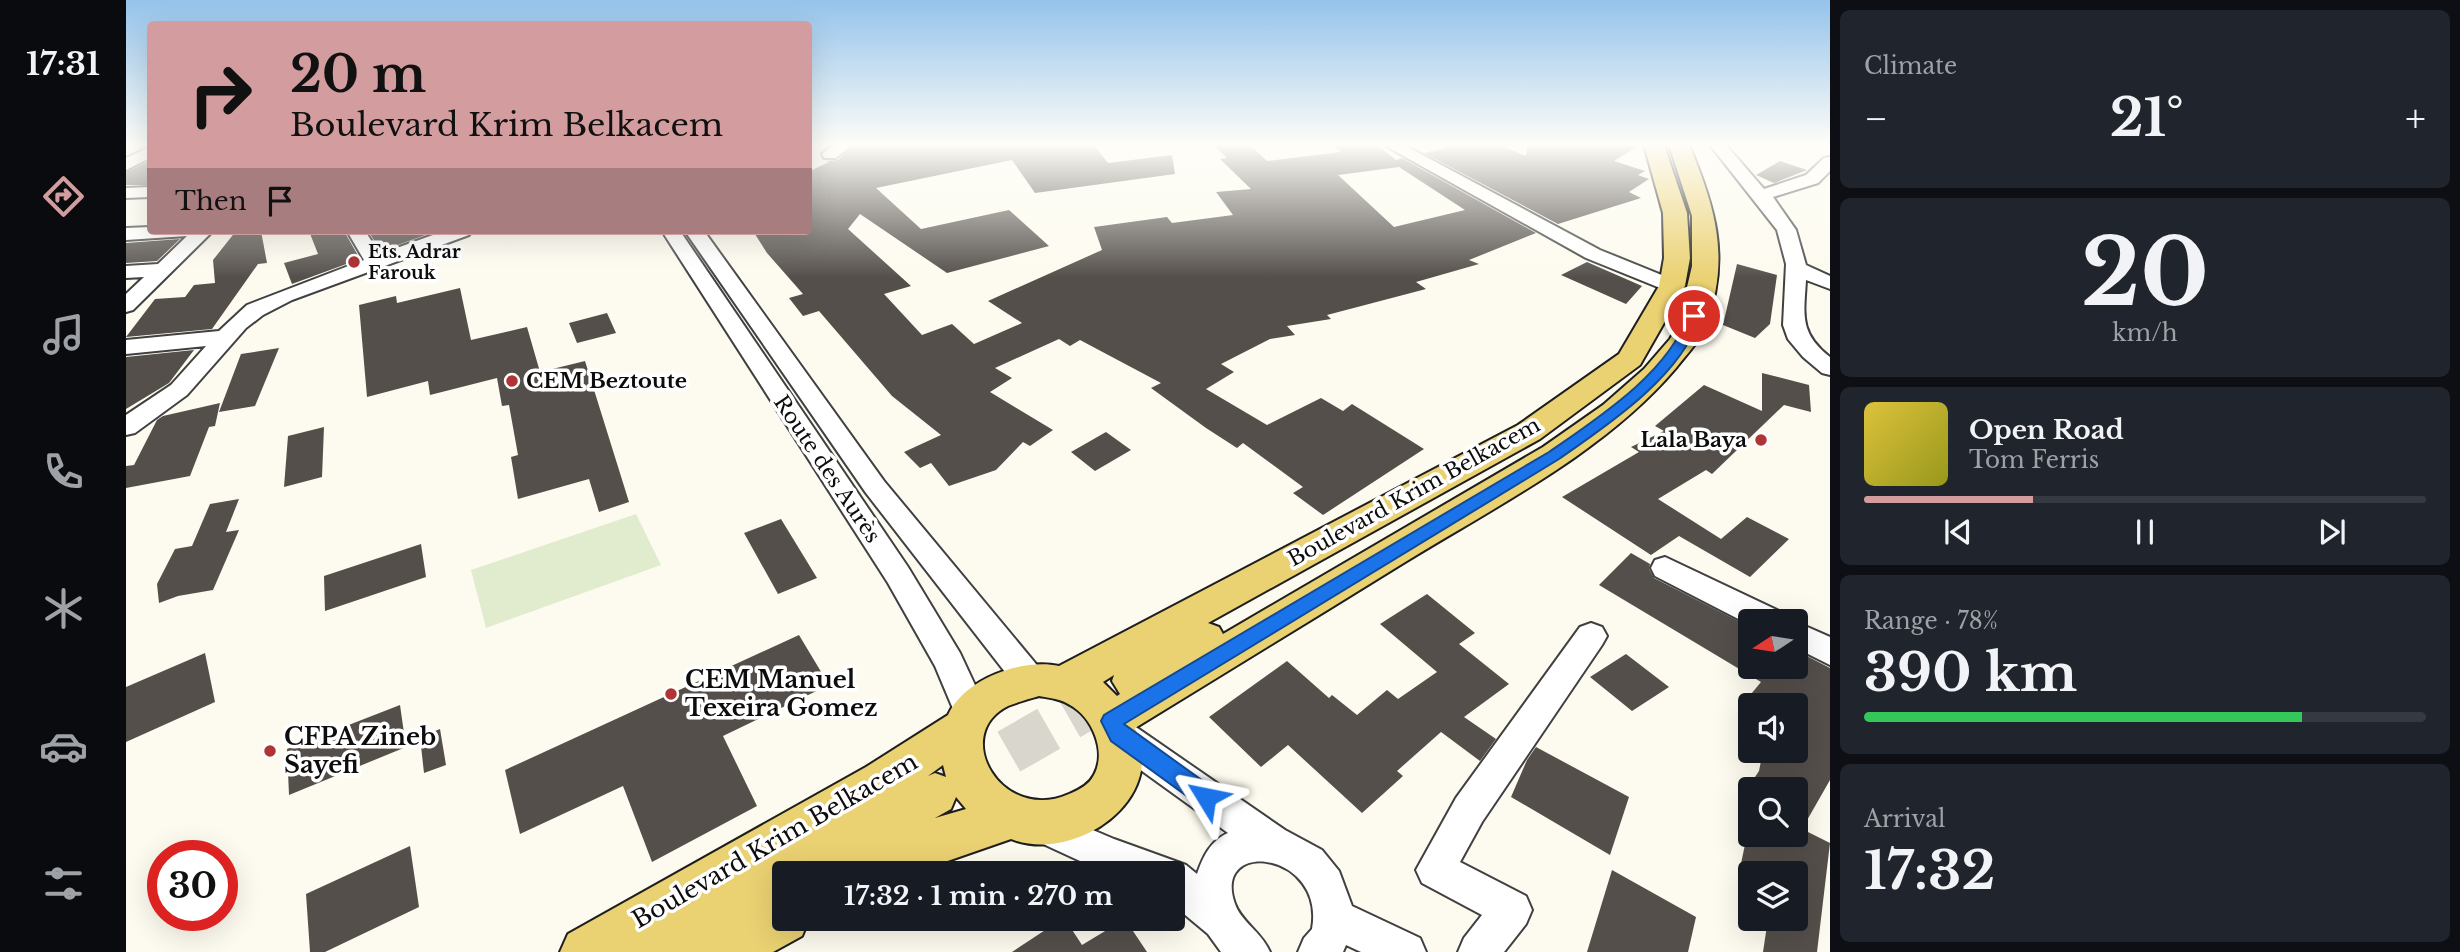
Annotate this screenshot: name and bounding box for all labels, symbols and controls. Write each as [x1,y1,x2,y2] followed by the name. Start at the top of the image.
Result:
[26,44,100,84] text: 17:31
[290,44,426,105] text: 20 m
[175,49,266,140] icon: right
[1864,52,1957,80] text: Climate
[2110,86,2184,150] text: 21°
[1864,95,1888,142] text: −
[2405,95,2426,142] text: +
[290,105,723,145] text: Boulevard Krim Belkacem
[39,172,88,221] icon: directions
[261,182,299,220] icon: arrive
[175,185,247,217] text: Then
[2081,217,2209,330] text: 20
[368,241,461,284] place label: Ets. Adrar Farouk
[346,254,362,270] marker: Ets. Adrar Farouk
[1664,286,1724,346] pin
[1675,297,1713,335] icon: arrive
[39,310,88,359] icon: music
[2112,319,2178,347] text: km/h
[526,368,687,394] place label: CEM Beztoute
[504,373,520,389] marker: CEM Beztoute
[768,390,886,548] street label: Route des Aurès
[1283,412,1545,572] street label: Boulevard Krim Belkacem
[1969,414,2124,446] text: Open Road
[1640,427,1747,453] place label: Lala Baya
[1753,432,1769,448] marker: Lala Baya
[1969,446,2099,474] text: Tom Ferris
[39,447,88,496] icon: phone
[1939,513,1977,551] icon: previous
[2126,513,2164,551] icon: pause
[2313,513,2351,551] icon: next
[39,584,88,633] icon: climate
[1864,607,1998,635] text: Range · 78%
[1738,609,1808,679] north arrow
[1738,609,1808,931] map controls
[1864,641,2077,705] text: 390 km
[685,665,878,722] place label: CEM Manuel Texeira Gomez
[663,686,679,702] marker: CEM Manuel Texeira Gomez
[1738,693,1808,763] button: sound
[39,722,88,771] icon: car
[284,722,436,779] place label: CFPA Zineb Sayefi
[262,743,278,759] marker: CFPA Zineb Sayefi
[627,747,923,934] street label: Boulevard Krim Belkacem
[1169,760,1243,834] position arrow
[1738,777,1808,847] button: search
[1864,805,1945,833] text: Arrival
[1864,839,1995,903] text: 17:32
[147,840,238,931] speed limit sign: 30
[39,859,88,908] icon: filters
[1738,861,1808,931] button: layers
[844,880,1113,912] text: 17:32 · 1 min · 270 m

